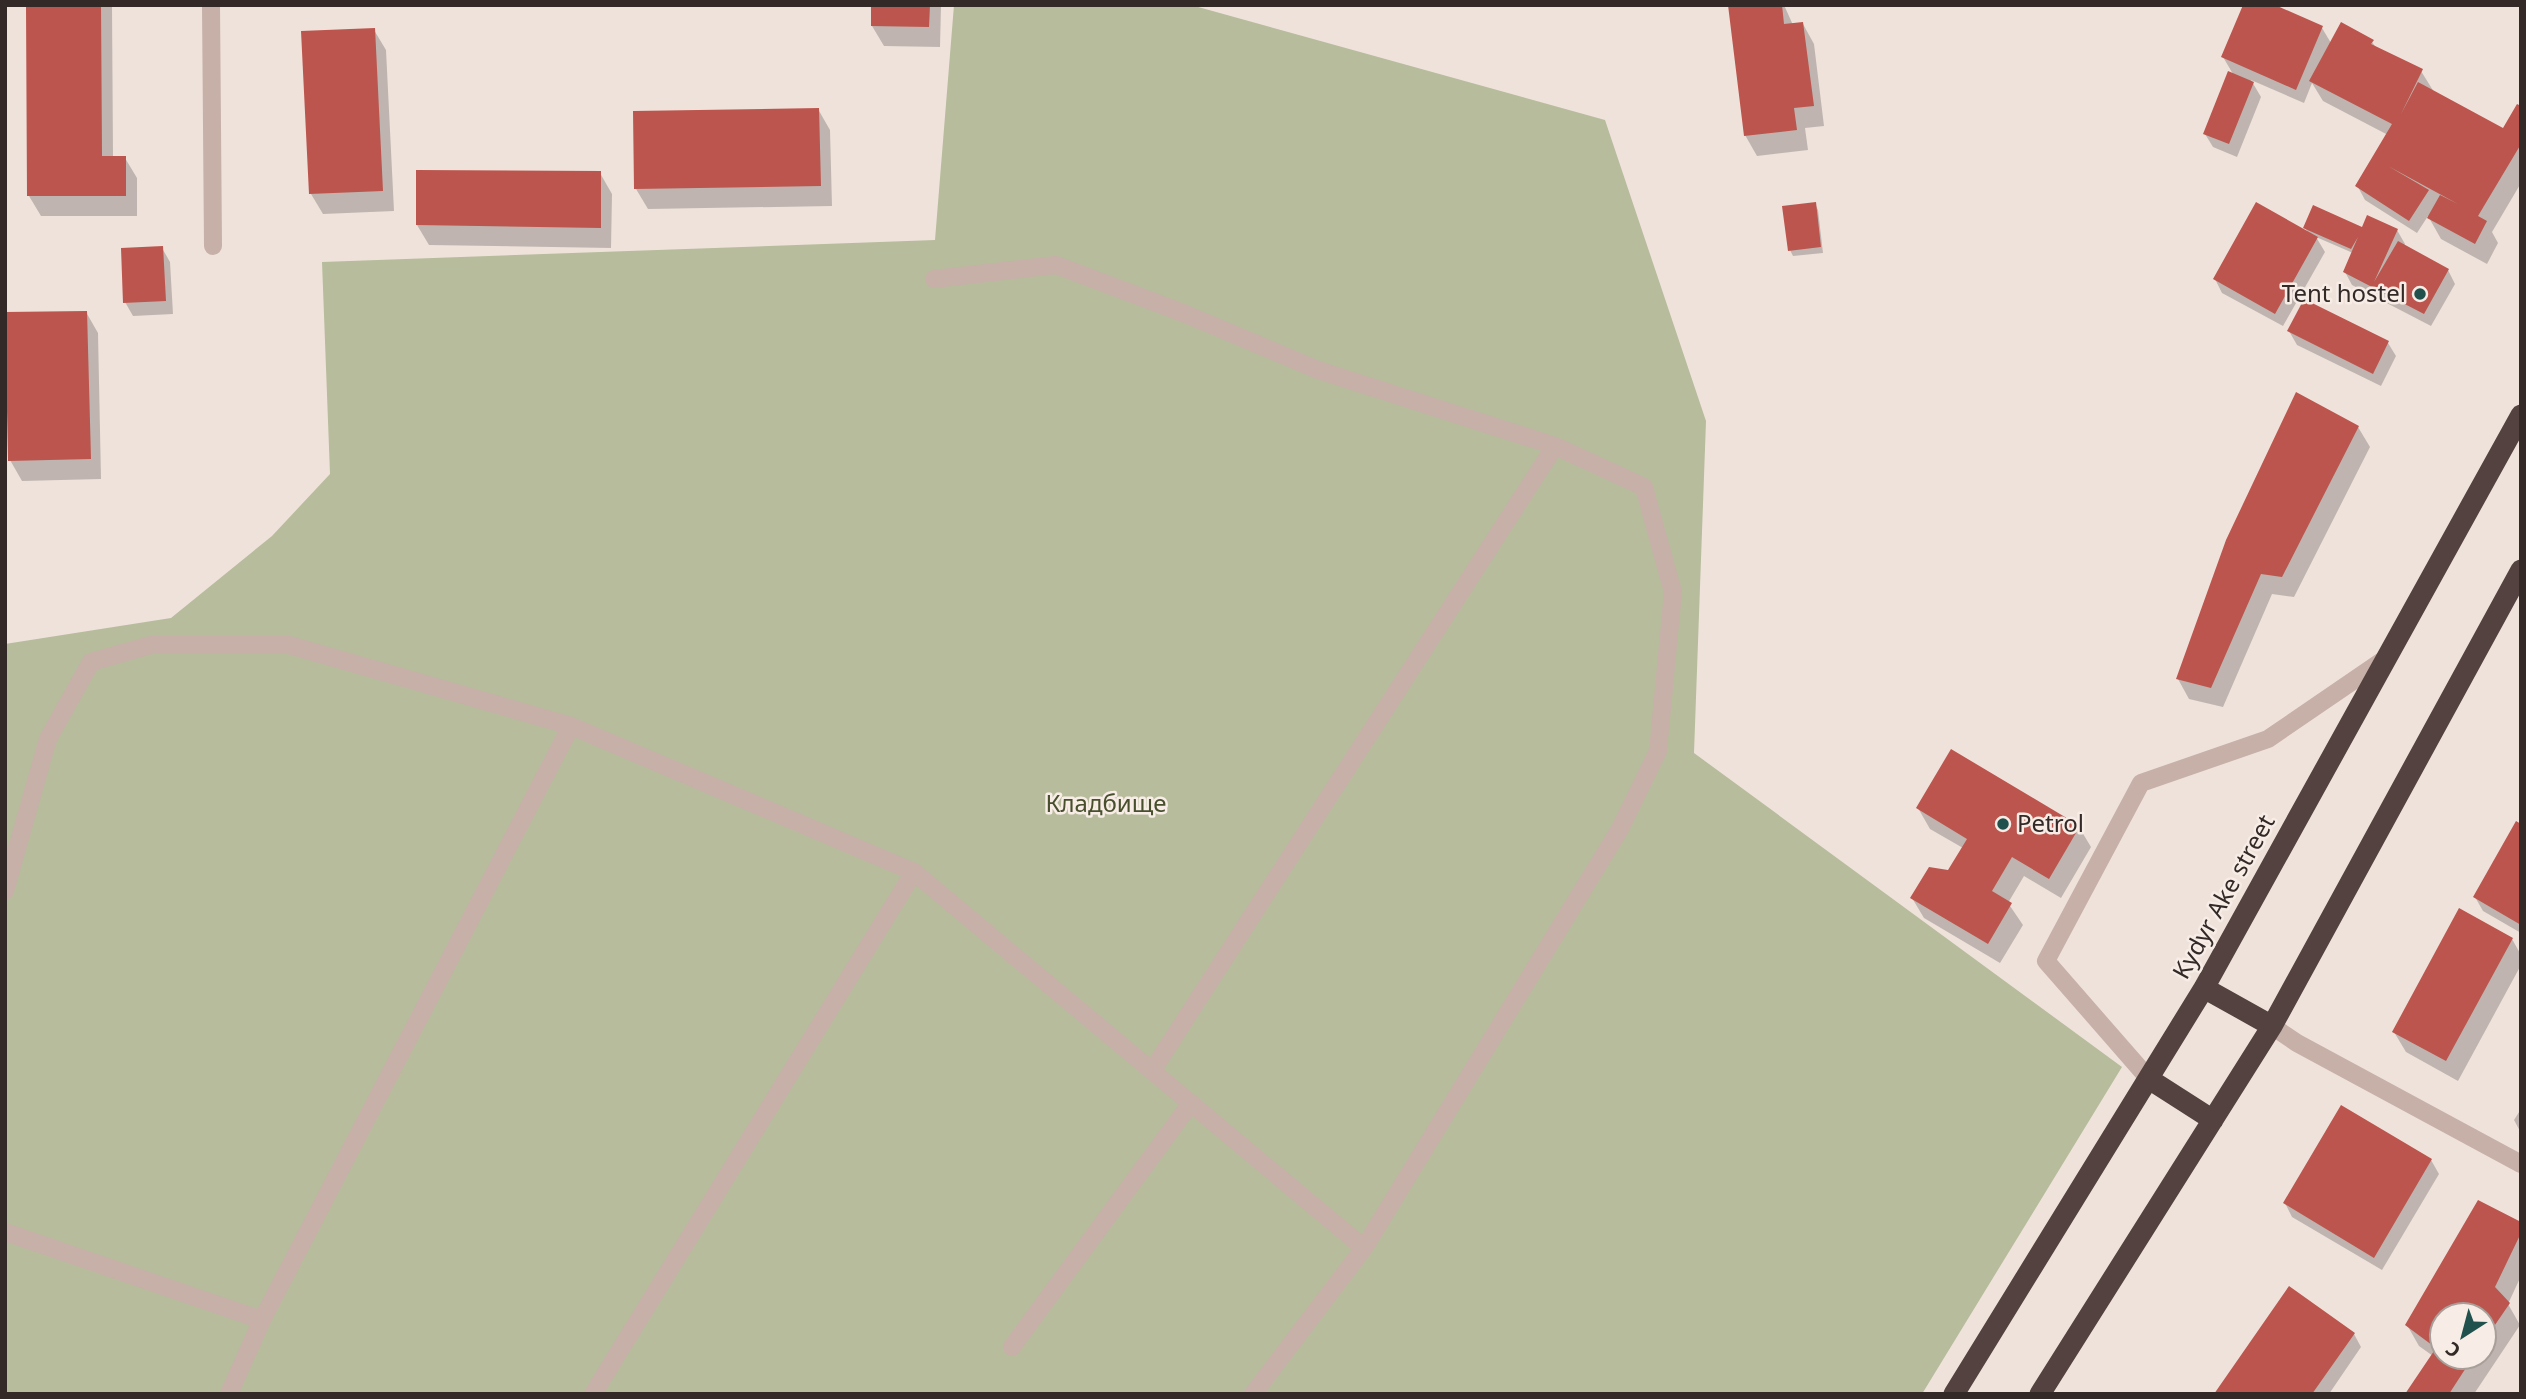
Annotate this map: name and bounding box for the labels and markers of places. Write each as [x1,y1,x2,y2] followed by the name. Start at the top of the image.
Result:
[2282,276,2406,309] place label: Tent hostel
[2412,286,2428,302] marker: Tent hostel
[2017,806,2084,839] place label: Petrol
[1995,816,2011,832] marker: Petrol

